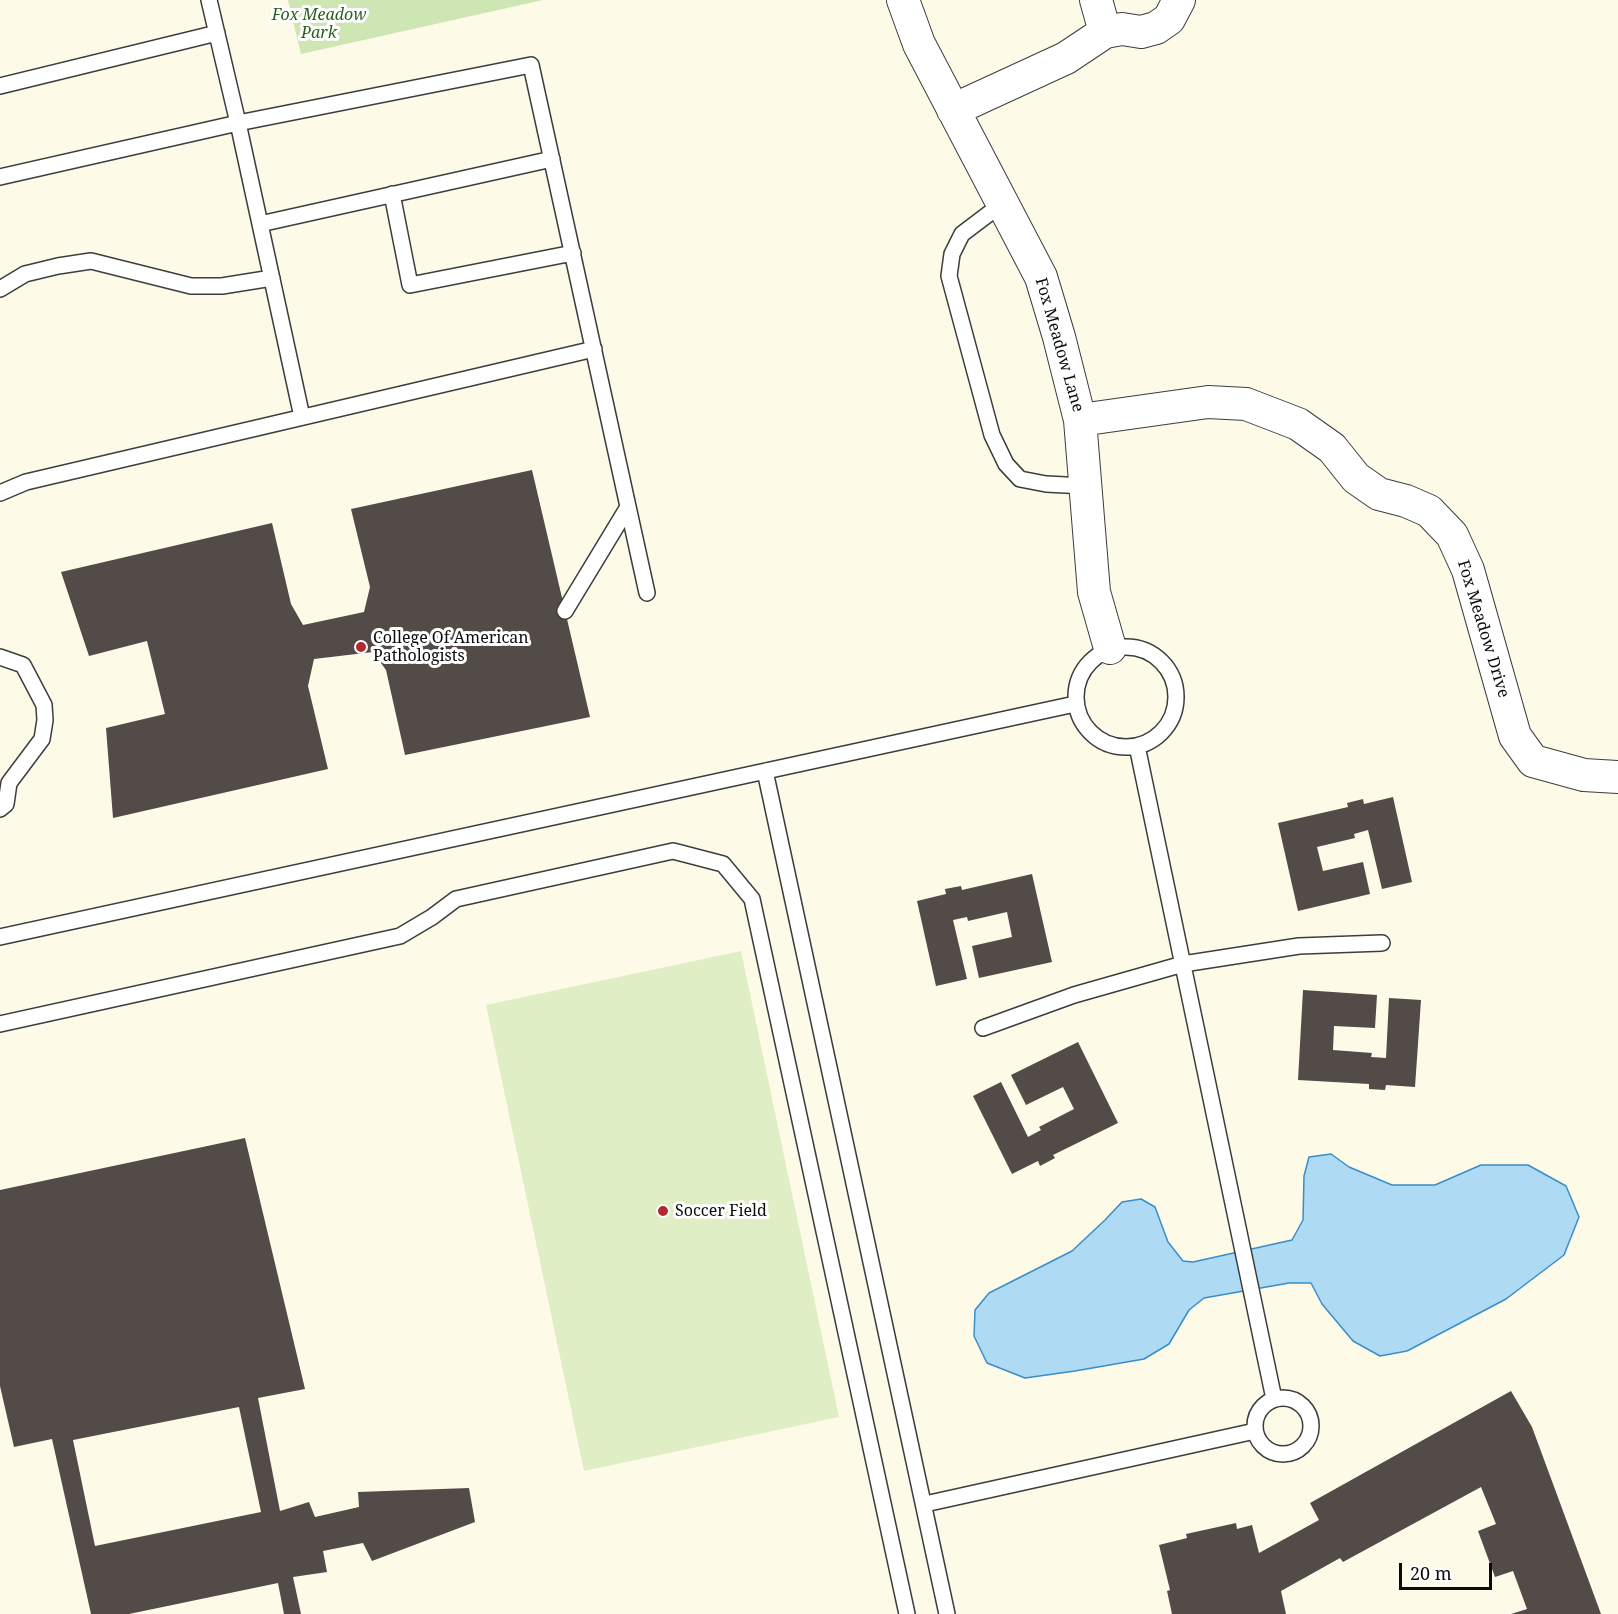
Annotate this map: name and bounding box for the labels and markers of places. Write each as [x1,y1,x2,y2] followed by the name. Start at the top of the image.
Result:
[373,628,529,666] place label: College Of American Pathologists
[354,640,368,654] marker: College Of American Pathologists
[675,1201,767,1221] place label: Soccer Field
[656,1204,670,1218] marker: Soccer Field

